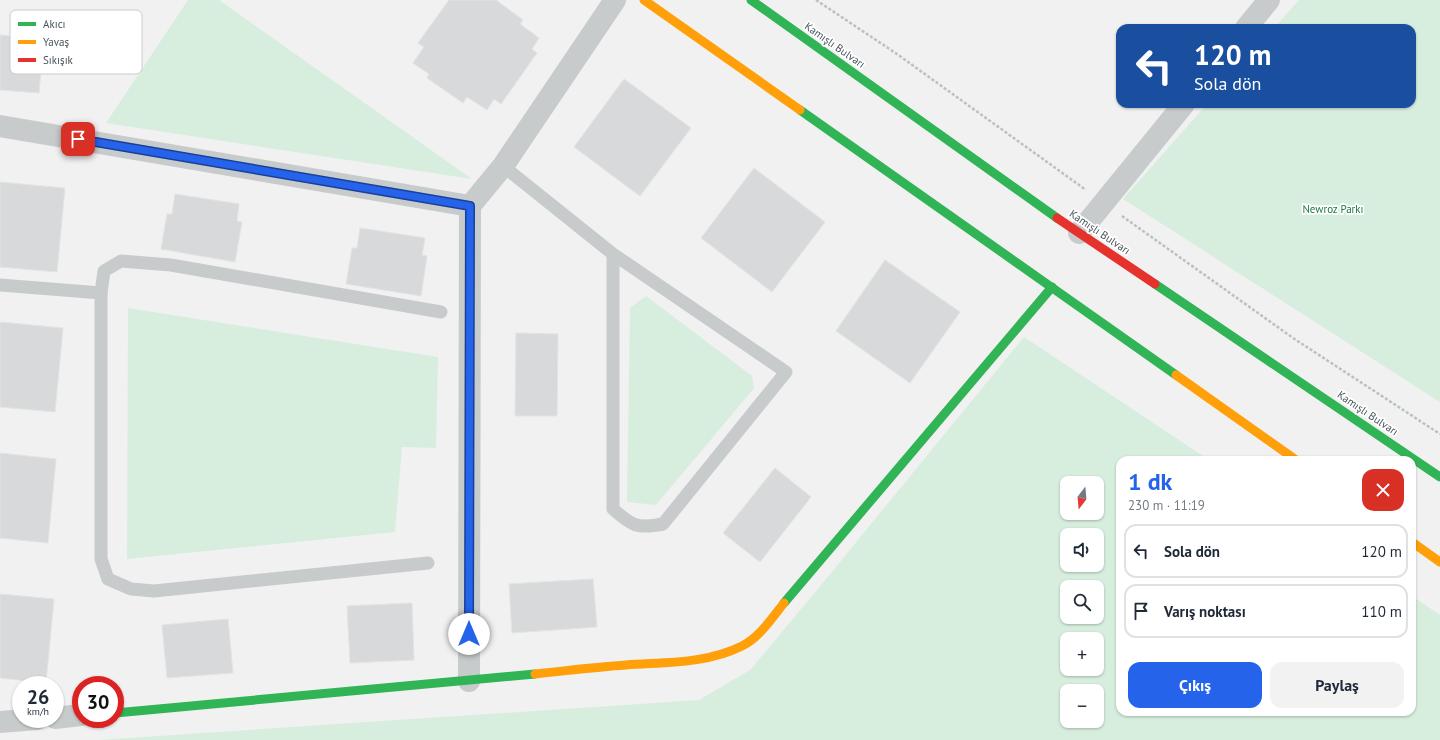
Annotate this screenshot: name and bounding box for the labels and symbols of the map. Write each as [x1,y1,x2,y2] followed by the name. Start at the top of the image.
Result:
[10,10,142,74] legend
[43,17,66,31] text: Akıcı
[802,19,868,71] street label: Kamışlı Bulvarı
[43,35,70,49] text: Yavaş
[43,53,74,67] text: Sıkışık
[61,122,95,156] pin
[1302,202,1364,216] park label: Newroz Parkı
[1067,206,1133,258] street label: Kamışlı Bulvarı
[1335,387,1401,439] street label: Kamışlı Bulvarı
[1060,476,1104,520] north arrow
[448,613,490,655] position arrow
[72,676,124,728] speed limit sign: 30

